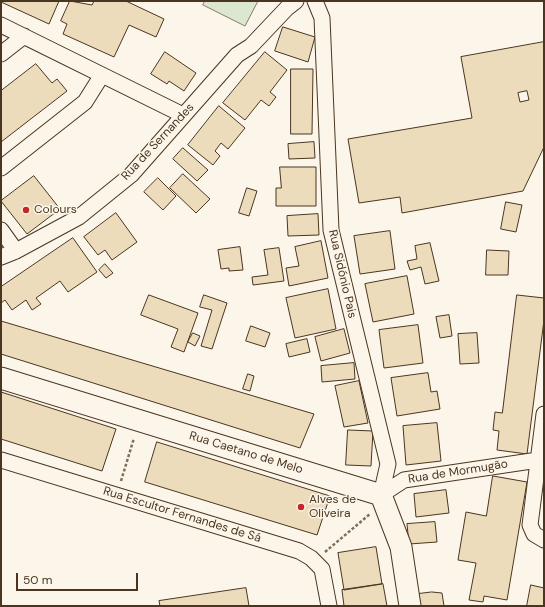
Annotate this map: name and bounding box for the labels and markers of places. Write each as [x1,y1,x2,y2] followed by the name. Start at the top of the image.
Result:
[34,203,77,217] place label: Colours
[21,205,31,215] marker: Colours
[309,493,356,521] place label: Alves de Oliveira
[296,502,306,512] marker: Alves de Oliveira

